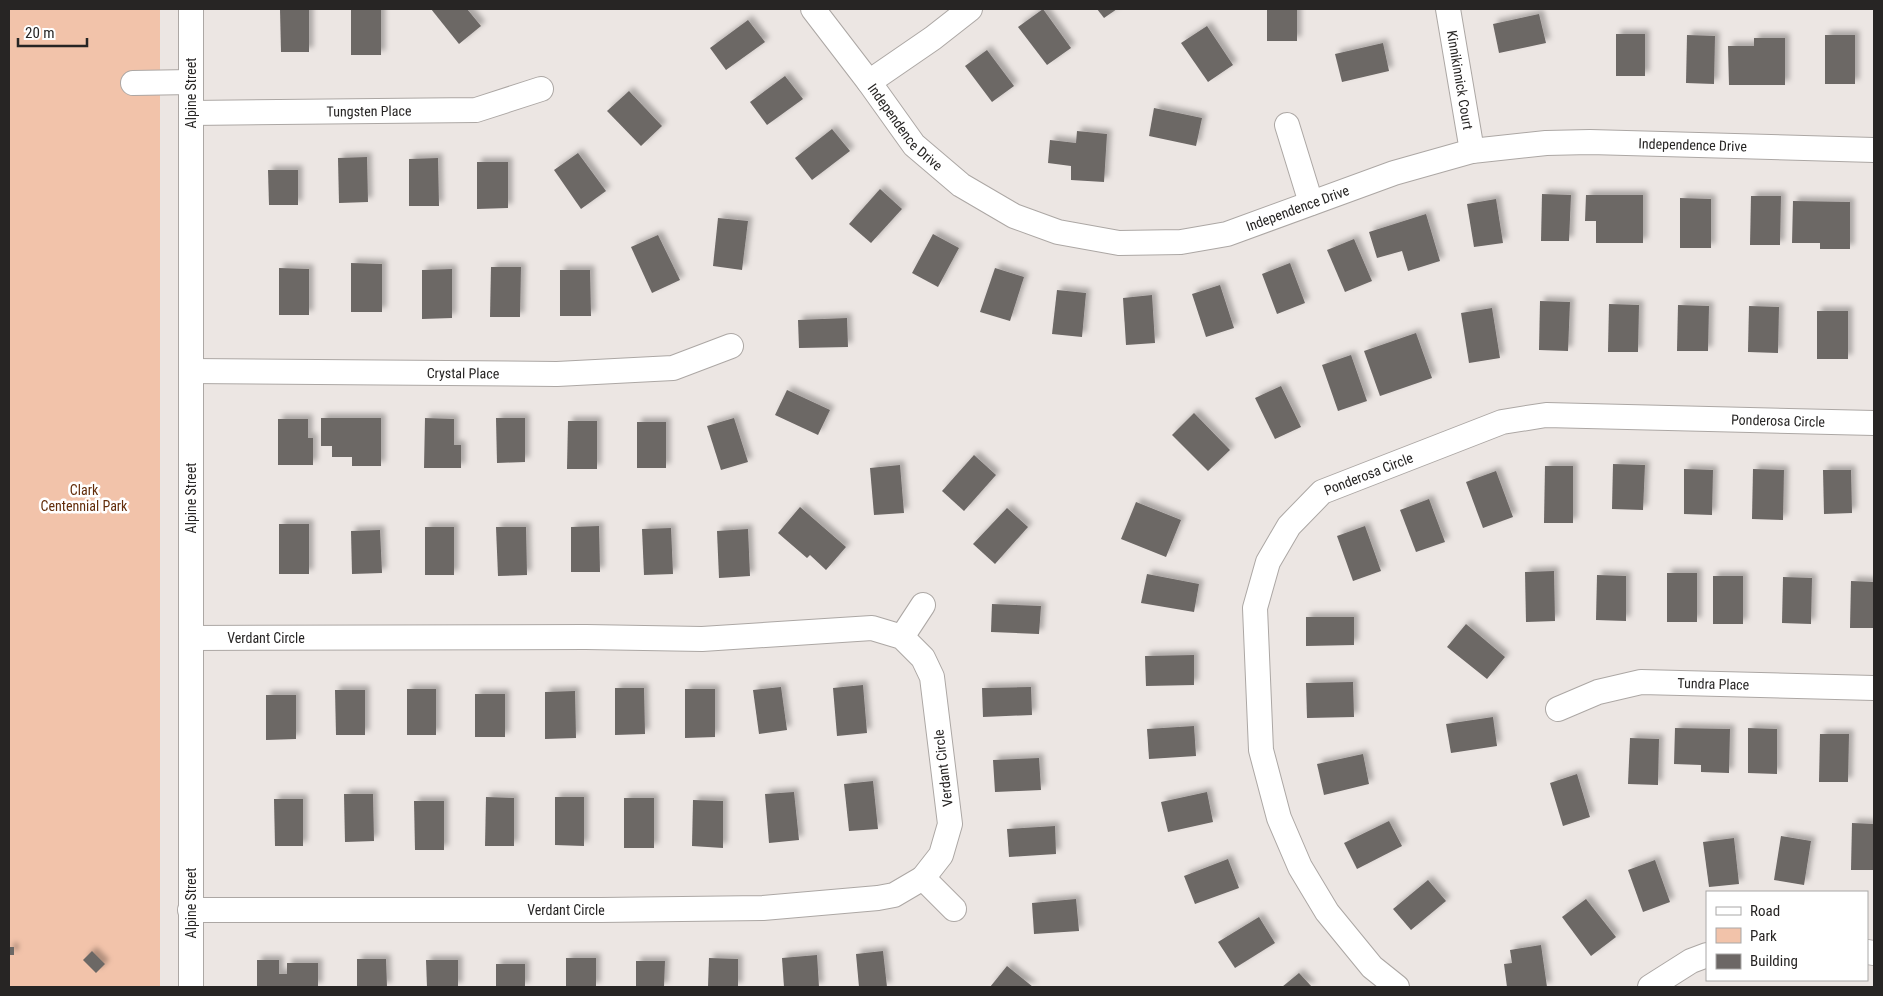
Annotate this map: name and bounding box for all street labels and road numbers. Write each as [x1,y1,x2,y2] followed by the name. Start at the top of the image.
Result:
[1444,29,1476,131] street label: Kinnikinnick Court
[183,58,199,128] street label: Alpine Street
[865,80,946,174] street label: Independence Drive
[326,103,412,120] street label: Tungsten Place
[1638,135,1748,154] street label: Independence Drive
[1244,182,1352,234] street label: Independence Drive
[427,365,500,382] street label: Crystal Place
[1731,412,1826,430] street label: Ponderosa Circle
[1322,449,1416,498] street label: Ponderosa Circle
[183,463,199,533] street label: Alpine Street
[227,630,305,646] street label: Verdant Circle
[1677,675,1750,693] street label: Tundra Place
[930,728,956,807] street label: Verdant Circle
[183,868,199,938] street label: Alpine Street
[527,902,605,918] street label: Verdant Circle

